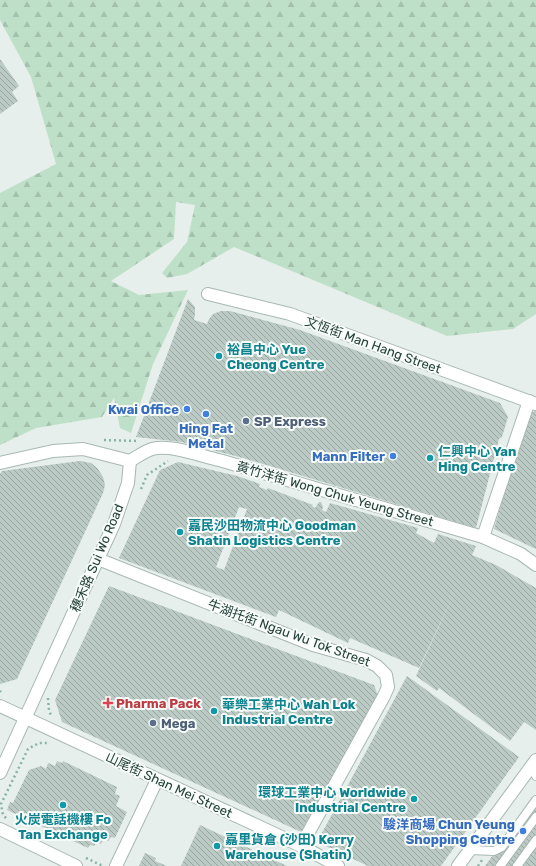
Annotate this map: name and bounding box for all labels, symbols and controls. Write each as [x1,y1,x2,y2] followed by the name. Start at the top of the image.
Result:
[303,313,443,378] street label: 文恆街 Man Hang Street
[227,342,325,372] place label: 裕昌中心 Yue Cheong Centre
[214,351,224,361] marker: 裕昌中心 Yue Cheong Centre
[108,402,179,417] place label: Kwai Office
[182,404,192,414] marker: Kwai Office
[201,409,211,419] marker: Hing Fat Metal
[254,414,326,429] place label: SP Express
[241,416,251,426] marker: SP Express
[179,421,233,451] place label: Hing Fat Metal
[438,444,516,474] place label: 仁興中心 Yan Hing Centre
[312,449,385,464] place label: Mann Filter
[388,451,398,461] marker: Mann Filter
[425,453,435,463] marker: 仁興中心 Yan Hing Centre
[234,459,435,530] street label: 黃竹洋街 Wong Chuk Yeung Street
[67,502,127,614] street label: 穗禾路 Sui Wo Road
[188,518,356,548] place label: 嘉民沙田物流中心 Goodman Shatin Logistics Centre
[175,527,185,537] marker: 嘉民沙田物流中心 Goodman Shatin Logistics Centre
[205,597,372,670] street label: 牛湖托街 Ngau Wu Tok Street
[116,696,201,711] place label: Pharma Pack
[222,697,356,727] place label: 華樂工業中心 Wah Lok Industrial Centre
[103,698,113,708] marker: Pharma Pack
[209,706,219,716] marker: 華樂工業中心 Wah Lok Industrial Centre
[161,716,195,731] place label: Mega
[148,718,158,728] marker: Mega
[103,749,235,821] street label: 山尾街 Shan Mei Street
[258,785,406,815] place label: 環球工業中心 Worldwide Industrial Centre
[409,794,419,804] marker: 環球工業中心 Worldwide Industrial Centre
[58,800,68,810] marker: 火炭電話機樓 Fo Tan Exchange
[15,812,111,842] place label: 火炭電話機樓 Fo Tan Exchange
[383,817,515,847] place label: 駿洋商場 Chun Yeung Shopping Centre
[518,826,528,836] marker: 駿洋商場 Chun Yeung Shopping Centre
[225,832,354,862] place label: 嘉里貨倉 (沙田) Kerry Warehouse (Shatin)
[212,841,222,851] marker: 嘉里貨倉 (沙田) Kerry Warehouse (Shatin)

